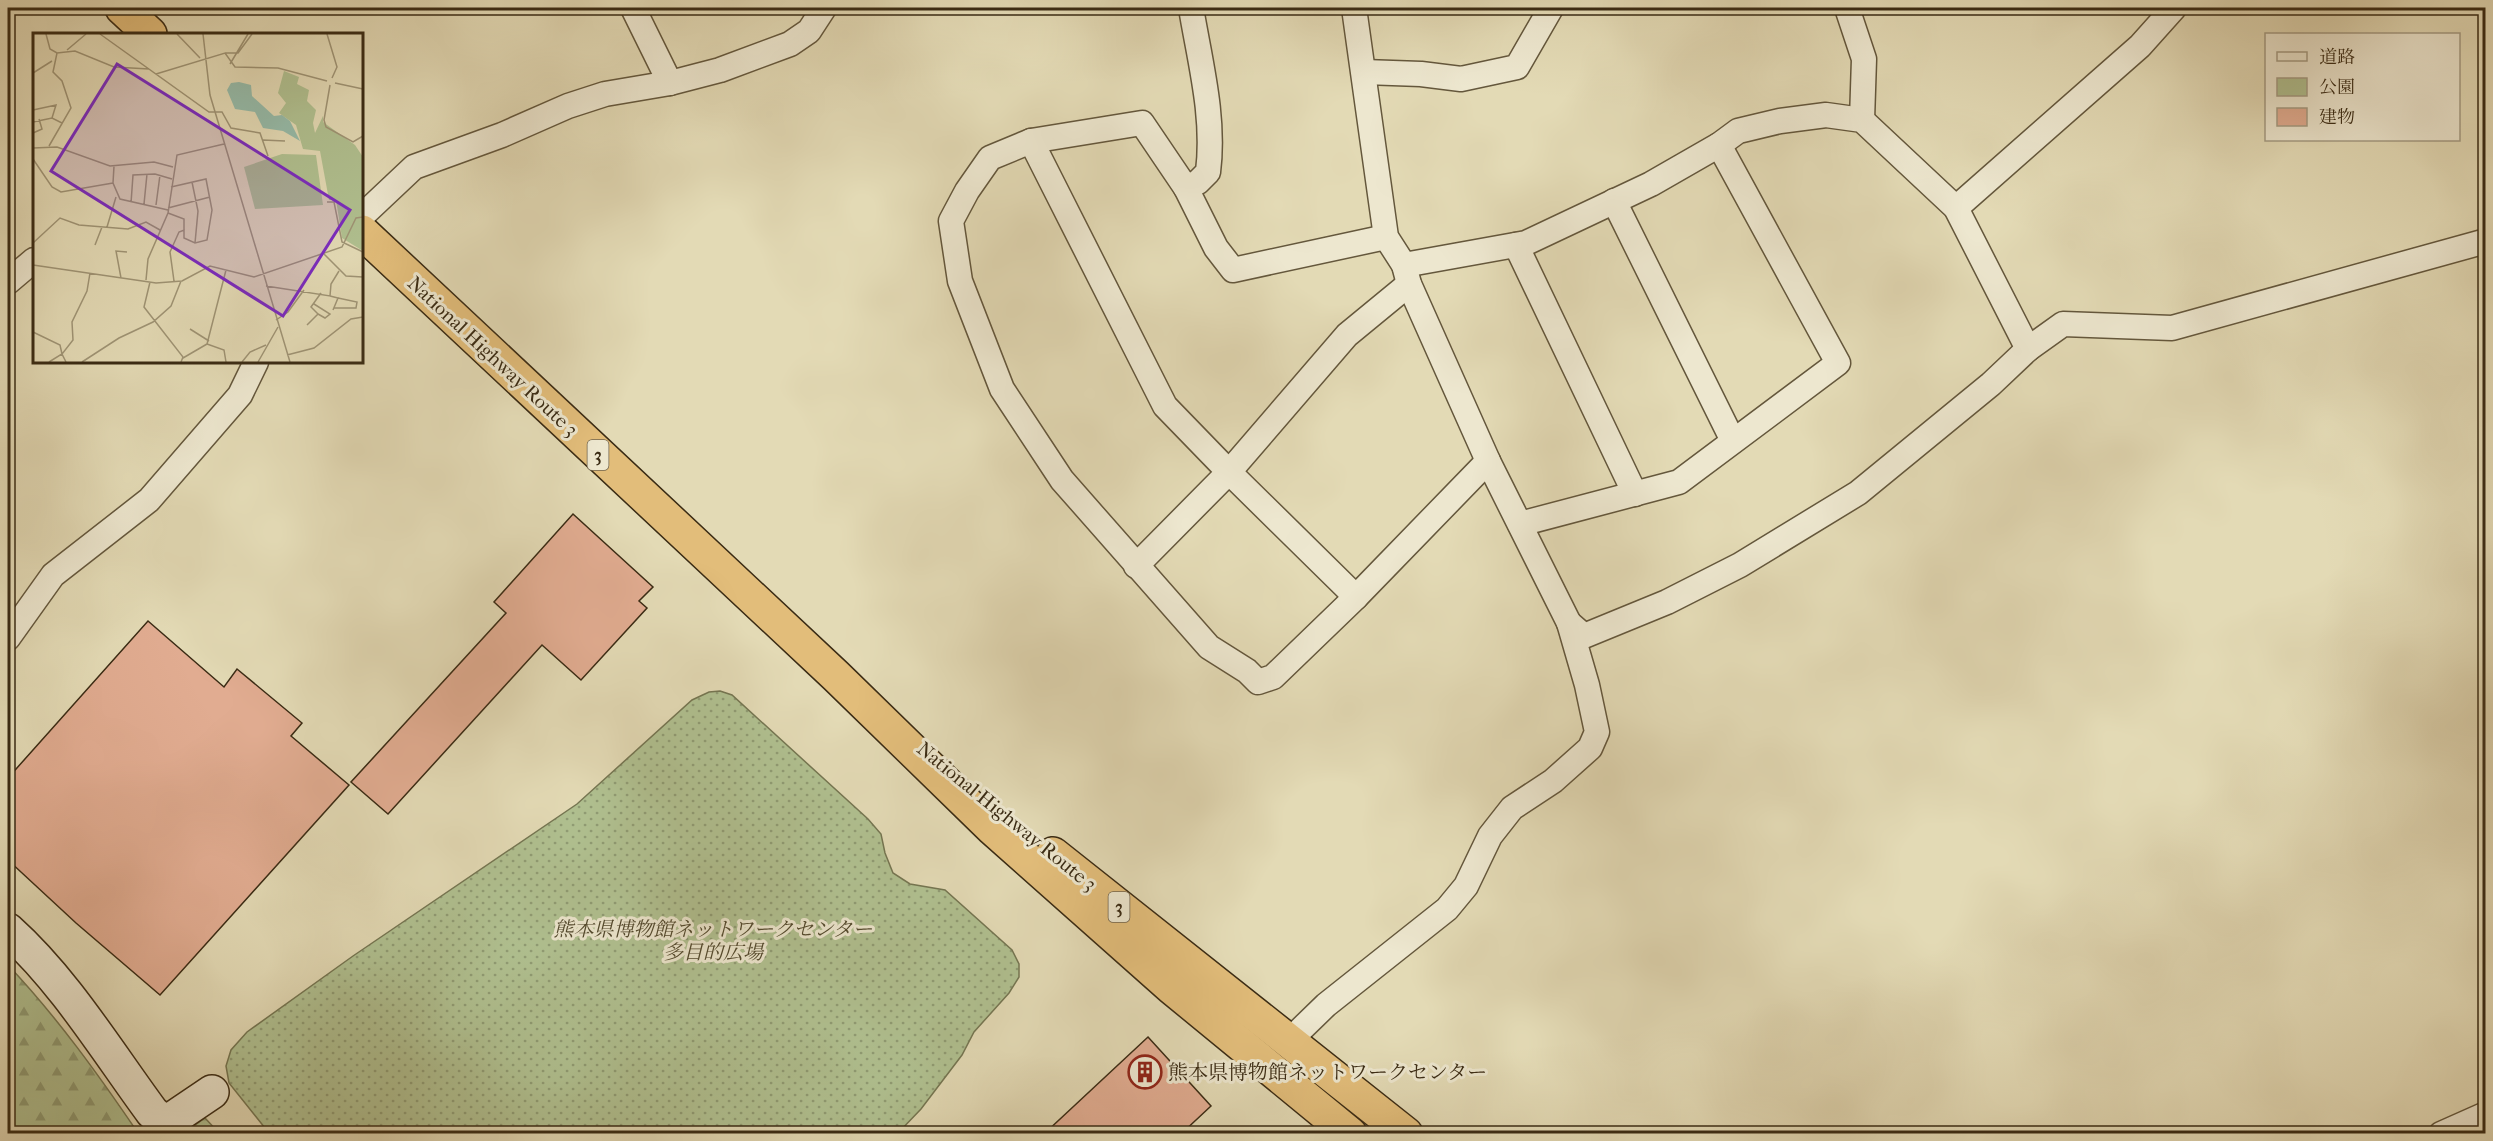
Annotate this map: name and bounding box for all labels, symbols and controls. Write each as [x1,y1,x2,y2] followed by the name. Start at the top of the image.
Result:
[33,33,363,363] inset map
[2265,33,2460,141] legend
[2319,47,2355,68] text: 道路
[2319,77,2355,98] text: 公園
[2319,107,2355,128] text: 建物
[403,271,582,441] street label: National Highway Route 3
[588,440,608,470] road number: 3
[912,737,1101,896] street label: National Highway Route 3
[1108,892,1130,922] road number: 3
[553,918,873,964] park label: 熊本県博物館ネットワークセンター 多目的広場
[1127,1054,1163,1090] building icon: 熊本県博物館ネットワークセンター
[1168,1061,1487,1084] place label: 熊本県博物館ネットワークセンター

